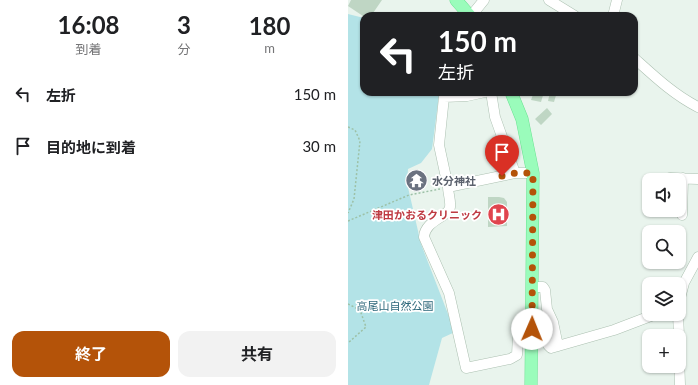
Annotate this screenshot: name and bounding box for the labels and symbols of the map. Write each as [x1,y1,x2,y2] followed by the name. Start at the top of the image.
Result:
[485,135,519,176] pin
[404,167,430,193] temple icon: 水分神社
[432,174,476,187] place label: 水分神社
[485,201,511,227] hospital icon: 津田かおるクリニック
[372,208,482,221] place label: 津田かおるクリニック
[357,299,434,312] park label: 高尾山自然公園
[511,308,553,350] position arrow

